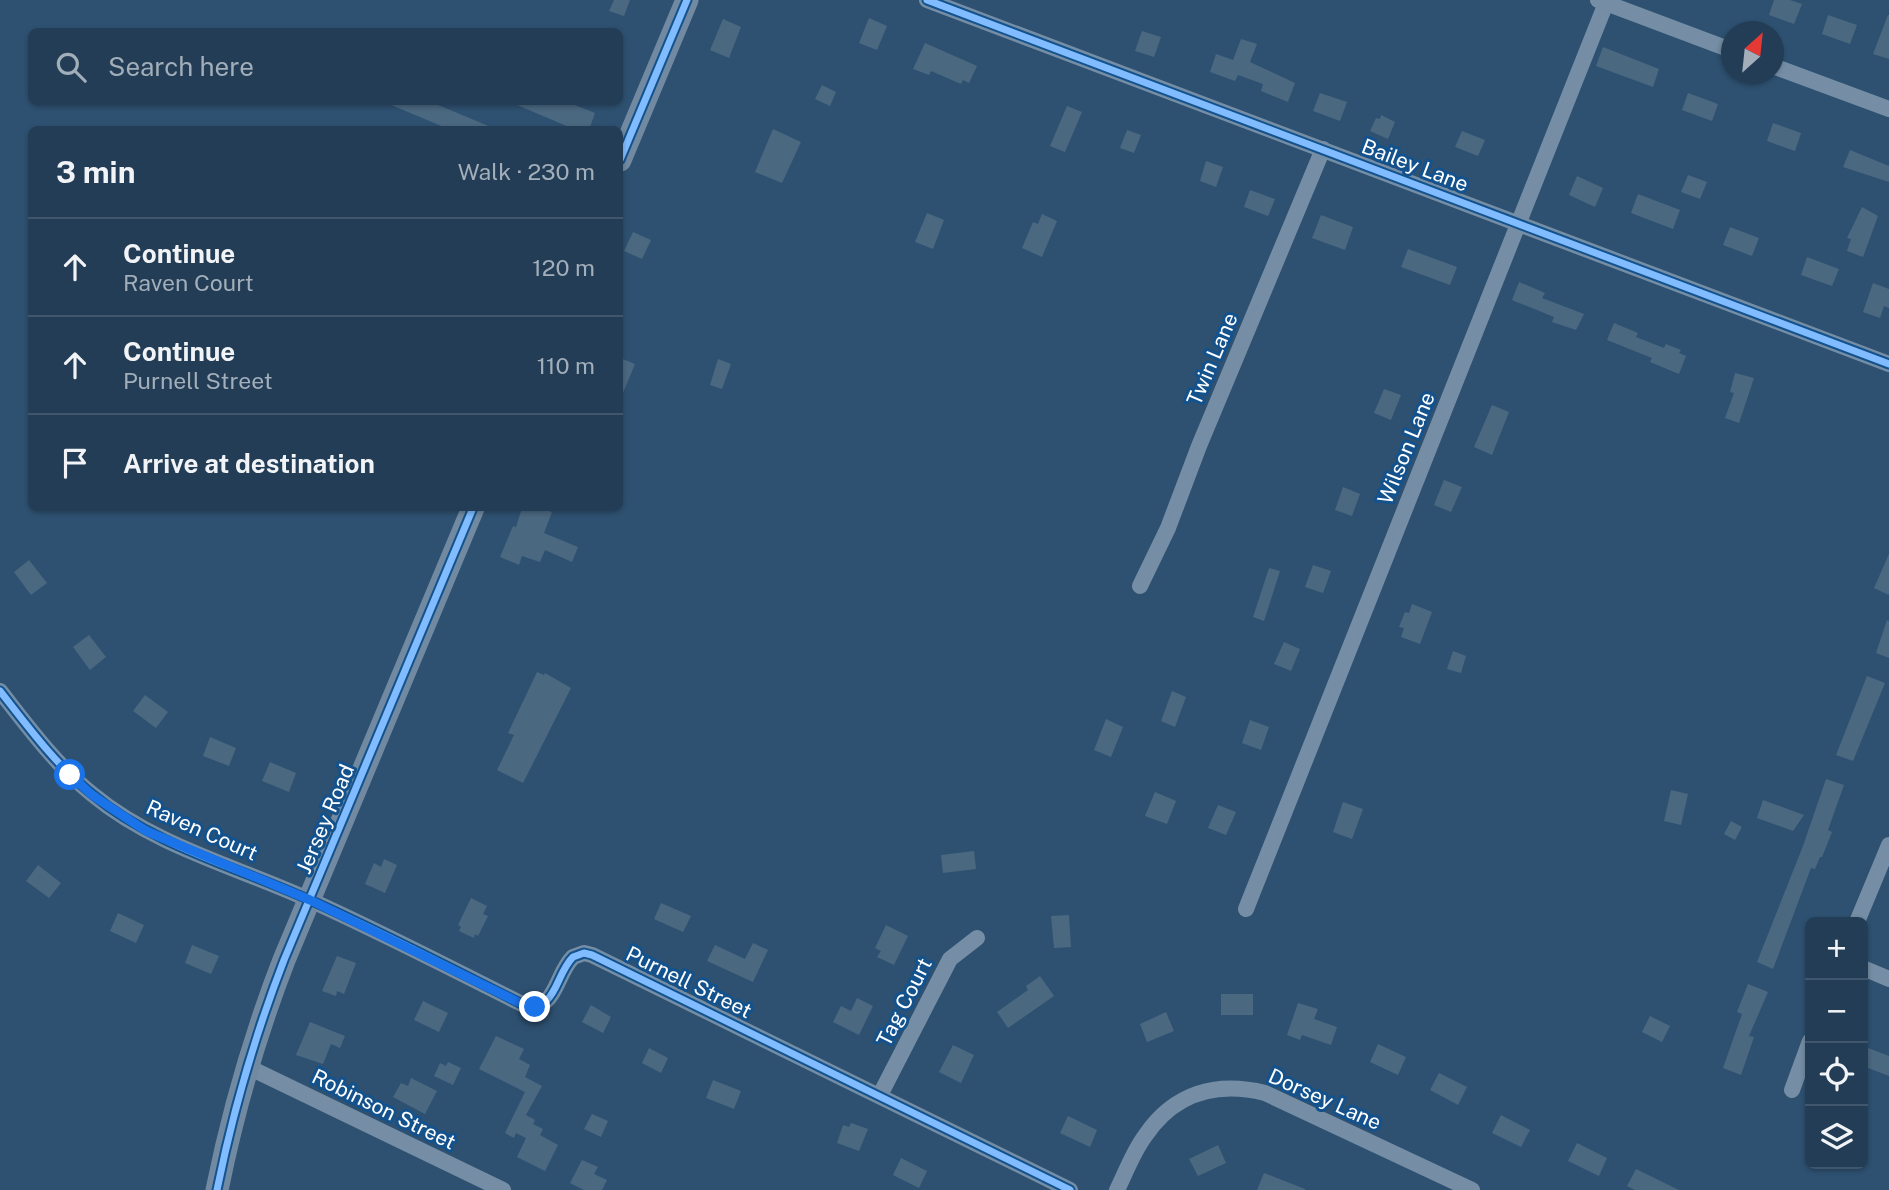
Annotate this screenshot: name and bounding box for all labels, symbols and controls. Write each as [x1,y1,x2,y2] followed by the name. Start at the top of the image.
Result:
[1721,21,1784,84] north arrow
[28,28,623,105] search box
[52,48,90,86] icon: search
[108,51,254,82] text: Search here
[1358,133,1472,197] street label: Bailey Lane
[56,154,135,190] text: 3 min
[458,158,595,185] text: Walk · 230 m
[123,238,235,269] text: Continue
[56,248,94,286] icon: ahead
[532,254,595,281] text: 120 m
[123,269,254,296] text: Raven Court
[1181,309,1243,409] street label: Twin Lane
[123,336,235,367] text: Continue
[56,346,94,384] icon: ahead
[537,352,595,379] text: 110 m
[123,367,273,394] text: Purnell Street
[1372,388,1440,508] street label: Wilson Lane
[56,444,94,482] icon: arrive
[123,448,375,479] text: Arrive at destination
[54,759,85,790] route start
[291,760,359,878] street label: Jersey Road
[142,794,262,866] street label: Raven Court
[1805,917,1868,1169] map controls
[1805,917,1868,980] button: +
[622,941,756,1023] street label: Purnell Street
[871,954,937,1050] street label: Tag Court
[1805,980,1868,1043] button: −
[519,991,550,1022] route end
[1805,1043,1868,1106] button: locate
[308,1063,460,1155] street label: Robinson Street
[1265,1063,1385,1135] street label: Dorsey Lane
[1805,1106,1868,1169] button: layers

